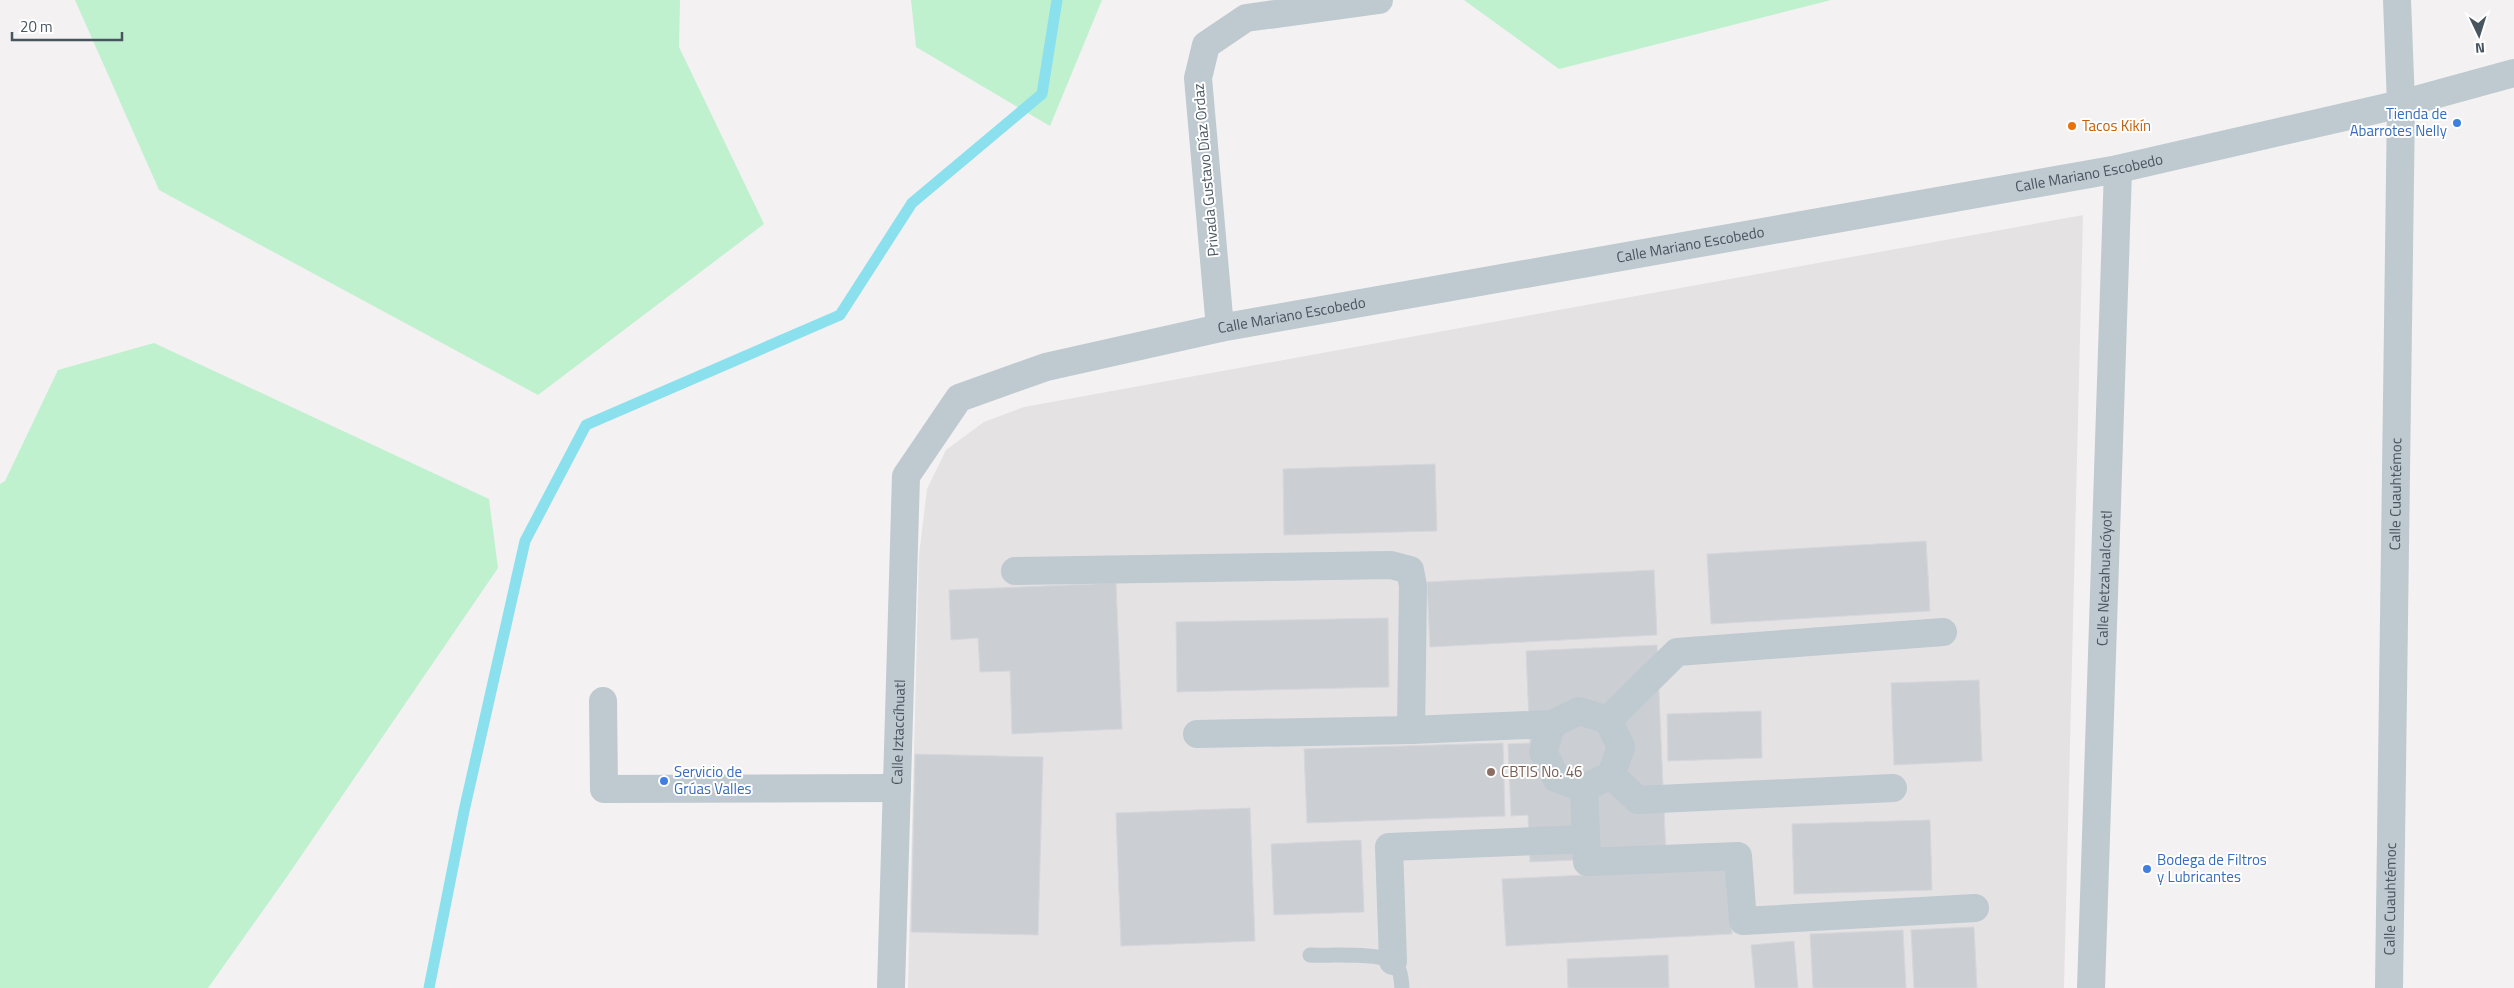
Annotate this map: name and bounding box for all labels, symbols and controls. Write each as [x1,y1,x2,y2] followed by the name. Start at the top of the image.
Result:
[12,10,122,42] scale bar
[2454,10,2504,60] north arrow
[20,15,53,38] text: 20 m
[2474,38,2486,59] text: N
[1186,82,1225,258] street label: Privada Gustavo Díaz Ordaz
[2350,102,2447,142] place label: Tienda de Abarrotes Nelly
[2082,114,2151,137] place label: Tacos Kikín
[2451,117,2463,129] marker: Tienda de Abarrotes Nelly
[2066,120,2078,132] marker: Tacos Kikín
[2013,147,2165,198] street label: Calle Mariano Escobedo
[1615,220,1766,269] street label: Calle Mariano Escobedo
[1216,290,1368,339] street label: Calle Mariano Escobedo
[2383,437,2407,551] street label: Calle Cuauhtémoc
[2090,510,2118,646] street label: Calle Netzahualcóyotl
[885,679,911,785] street label: Calle Iztaccíhuatl
[674,760,752,800] place label: Servicio de Grúas Valles
[1501,760,1583,783] place label: CBTIS No. 46
[1485,766,1497,778] marker: CBTIS No. 46
[658,775,670,787] marker: Servicio de Grúas Valles
[2377,842,2402,956] street label: Calle Cuauhtémoc
[2157,848,2267,888] place label: Bodega de Filtros y Lubricantes
[2141,863,2153,875] marker: Bodega de Filtros y Lubricantes

